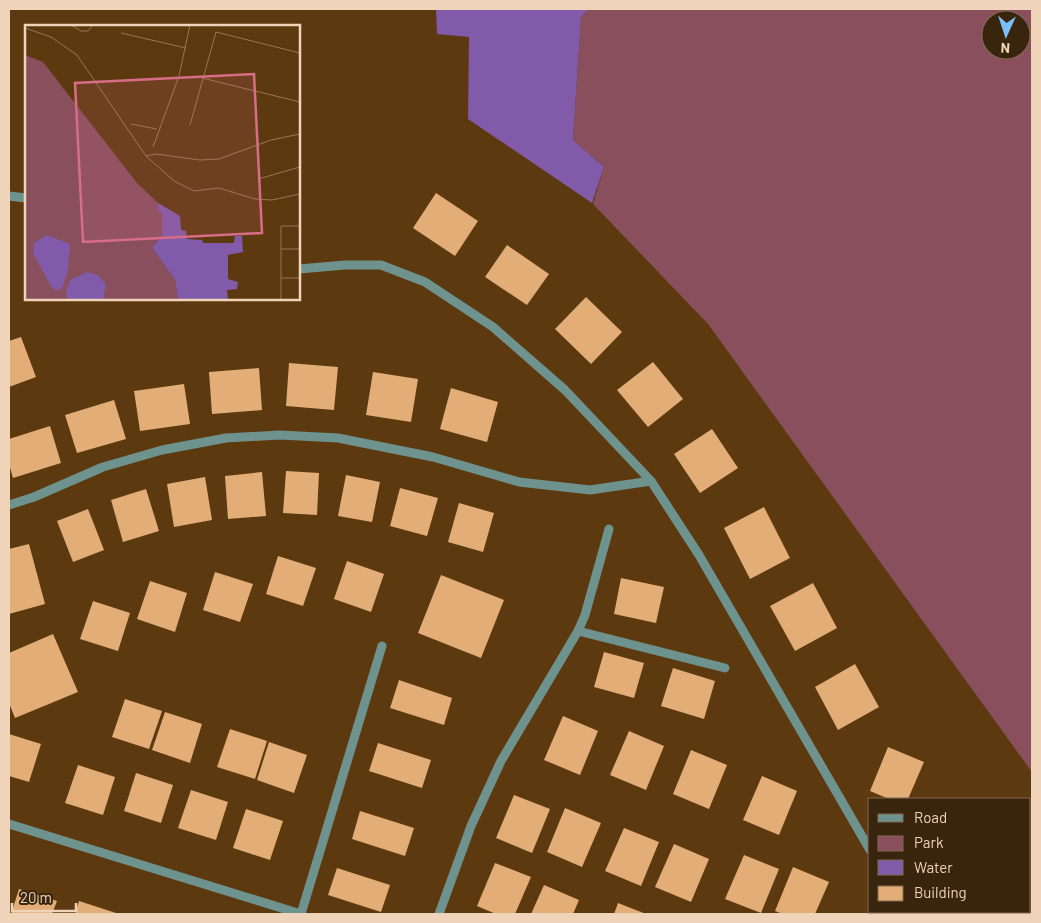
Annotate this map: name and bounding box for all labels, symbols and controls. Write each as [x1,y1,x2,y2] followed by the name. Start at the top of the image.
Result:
[981,10,1031,60] north arrow
[25,25,300,300] inset map
[1000,40,1010,57] text: N
[868,798,1031,913] legend
[914,808,947,826] text: Road
[914,833,944,851] text: Park
[914,858,953,876] text: Water
[12,880,76,912] scale bar
[914,883,967,901] text: Building
[20,888,52,906] text: 20 m

